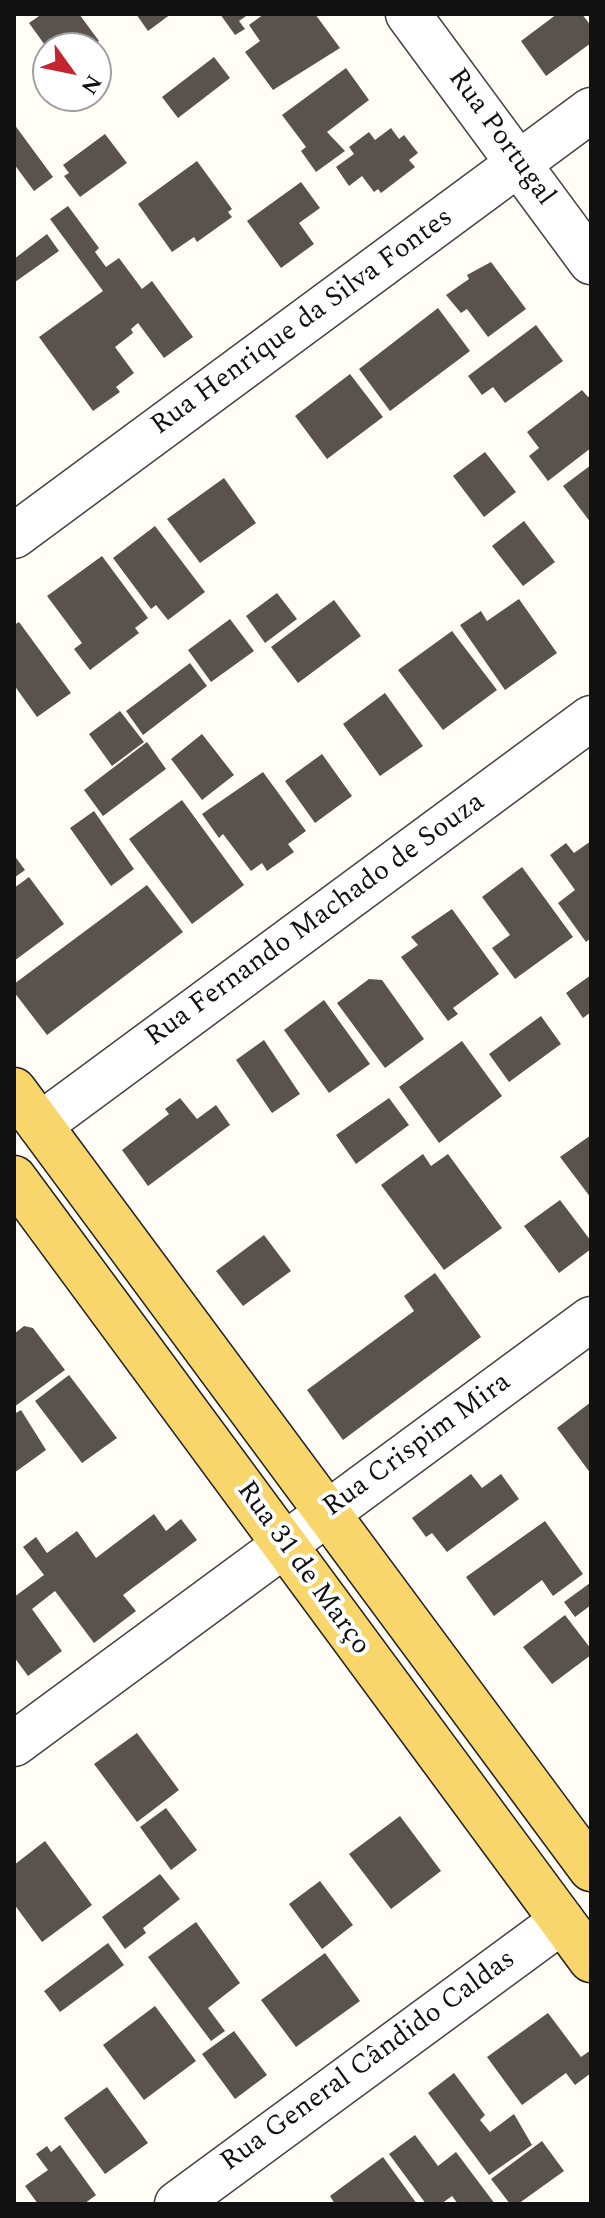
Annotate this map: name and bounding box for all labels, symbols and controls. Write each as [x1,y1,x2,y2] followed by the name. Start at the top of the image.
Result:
[32,32,112,112] north arrow
[439,63,561,213] street label: Rua Portugal
[72,68,110,101] text: N
[146,202,460,444] street label: Rua Henrique da Silva Fontes
[140,787,492,1055] street label: Rua Fernando Machado de Souza
[318,1367,518,1525] street label: Rua Crispim Mira
[228,1476,376,1662] street label: Rua 31 de Março
[215,1944,523,2180] street label: Rua General Cândido Caldas

